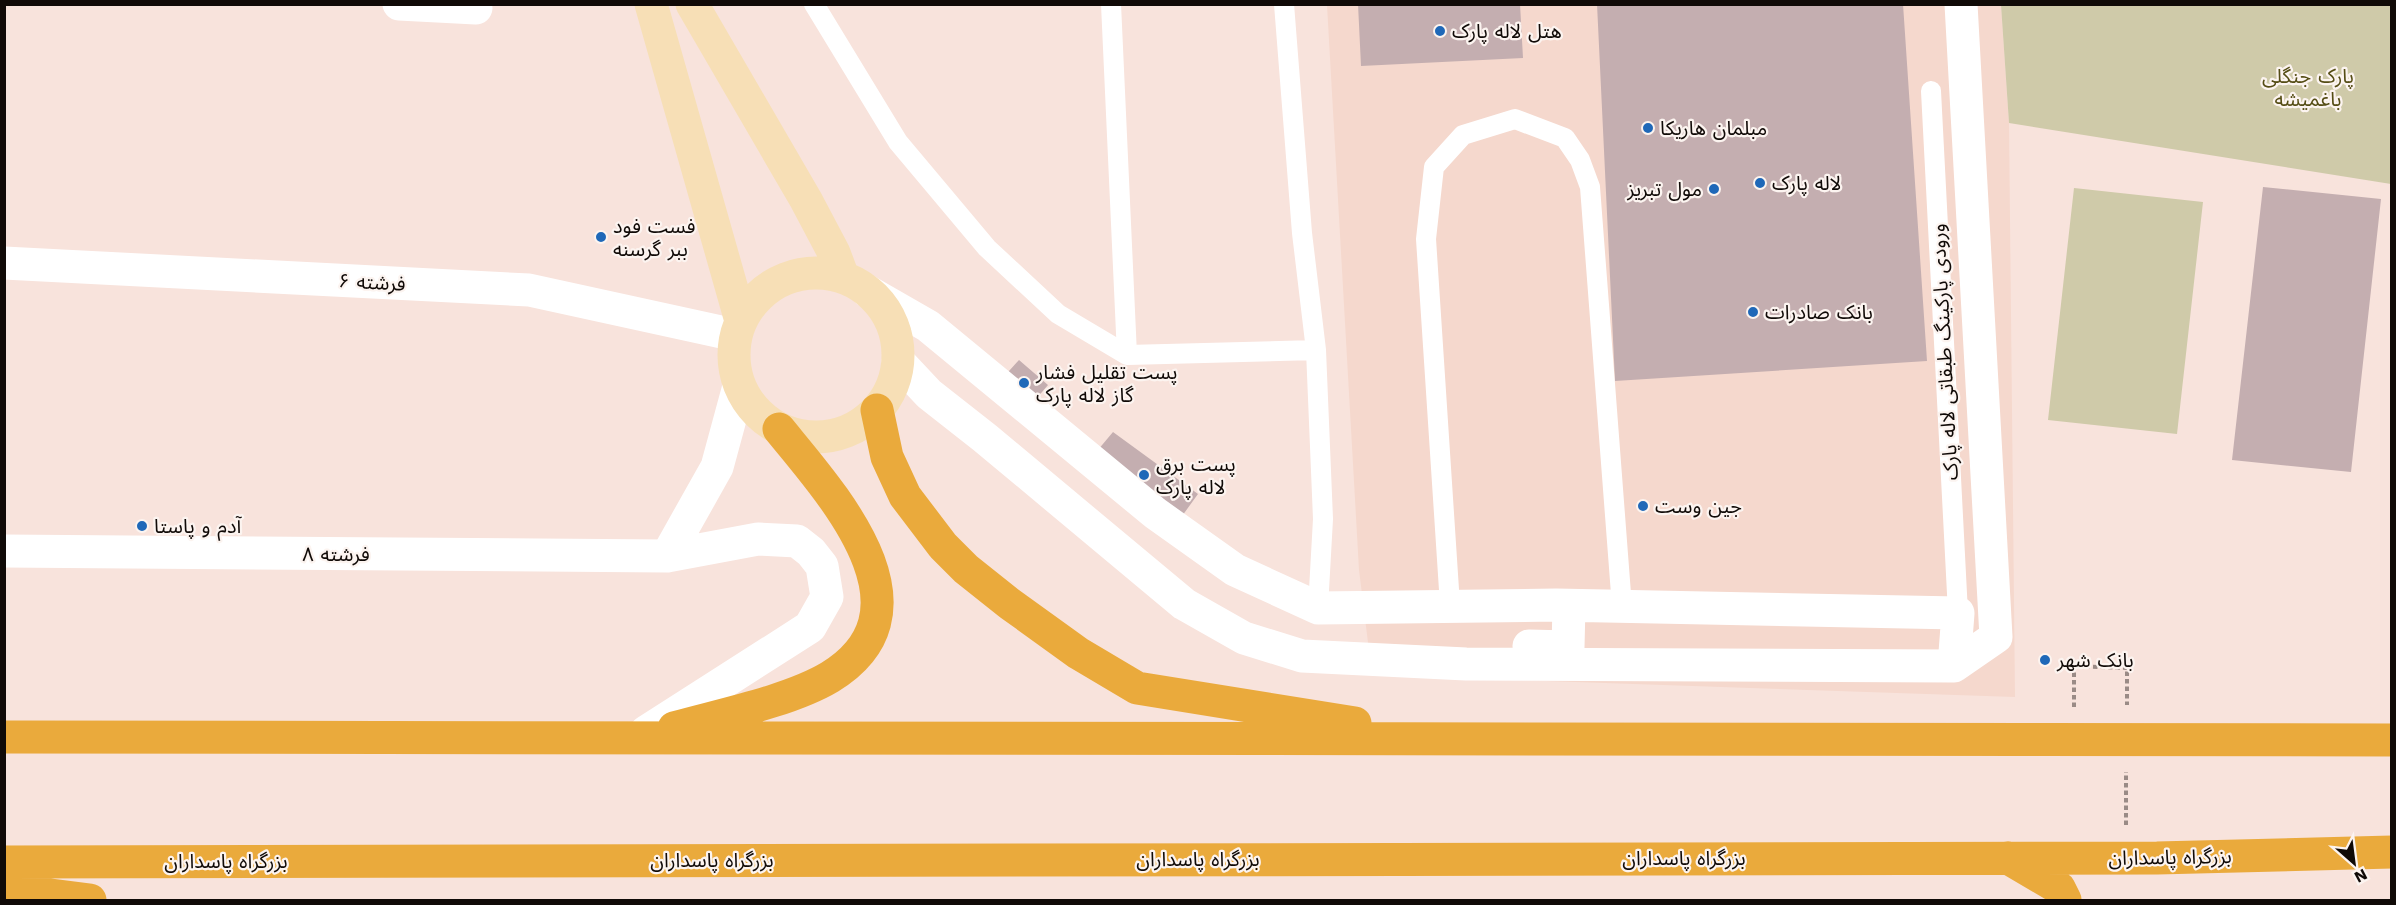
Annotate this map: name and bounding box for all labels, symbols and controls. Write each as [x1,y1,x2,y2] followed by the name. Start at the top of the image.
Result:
[1452,19,1562,44] place label: هتل لاله پارک
[1433,24,1447,38] marker: هتل لاله پارک
[2262,64,2354,111] park label: پارک جنگلی باغمیشه
[1660,116,1767,140] place label: مبلمان هاریکا
[1641,121,1655,135] marker: مبلمان هاریکا
[1772,171,1841,196] place label: لاله پارک
[1753,176,1767,190] marker: لاله پارک
[1626,177,1702,201] place label: مول تبریز
[1707,182,1721,196] marker: مول تبریز
[613,214,696,261] place label: فست فود ببر گرسنه
[1925,223,1964,481] street label: ورودی پارکینگ طبقاتی لاله پارک
[594,230,608,244] marker: فست فود ببر گرسنه
[338,268,406,296] street label: فرشته ۶
[1765,300,1873,324] place label: بانک صادرات
[1746,305,1760,319] marker: بانک صادرات
[1035,360,1178,408] place label: پست تقلیل فشار گاز لاله پارک
[1017,376,1031,390] marker: پست تقلیل فشار گاز لاله پارک
[1156,452,1236,500] place label: پست برق لاله پارک
[1137,468,1151,482] marker: پست برق لاله پارک
[1655,494,1742,518] place label: جین وست
[1636,499,1650,513] marker: جین وست
[154,514,242,541] place label: آدم و پاستا
[135,519,149,533] marker: آدم و پاستا
[302,542,370,566] street label: فرشته ۸
[2056,648,2134,672] place label: بانک شهر
[2038,653,2052,667] marker: بانک شهر
[2324,833,2384,893] north arrow
[2108,844,2232,871] street label: بزرگراه پاسداران
[1622,846,1746,871] street label: بزرگراه پاسداران
[1136,847,1260,872] street label: بزرگراه پاسداران
[650,848,774,873] street label: بزرگراه پاسداران
[164,849,288,874] street label: بزرگراه پاسداران
[2351,865,2371,887] text: N

